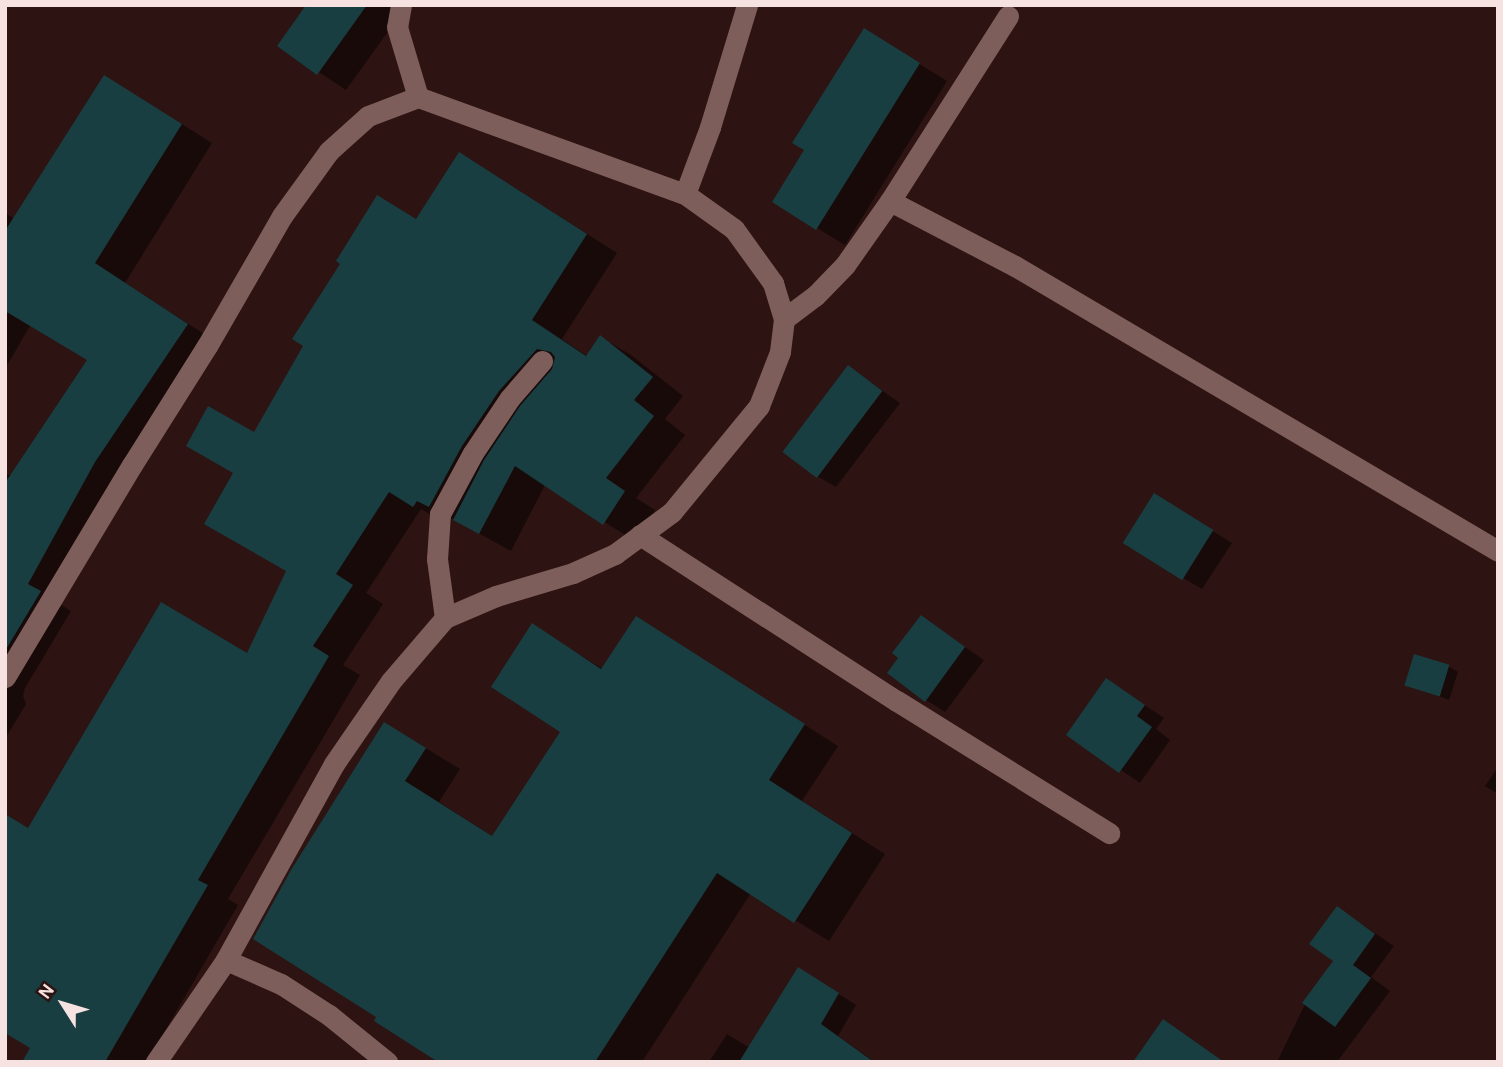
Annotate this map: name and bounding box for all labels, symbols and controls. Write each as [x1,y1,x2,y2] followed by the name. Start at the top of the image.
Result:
[28,969,98,1039] north arrow
[33,979,59,1003] text: N

